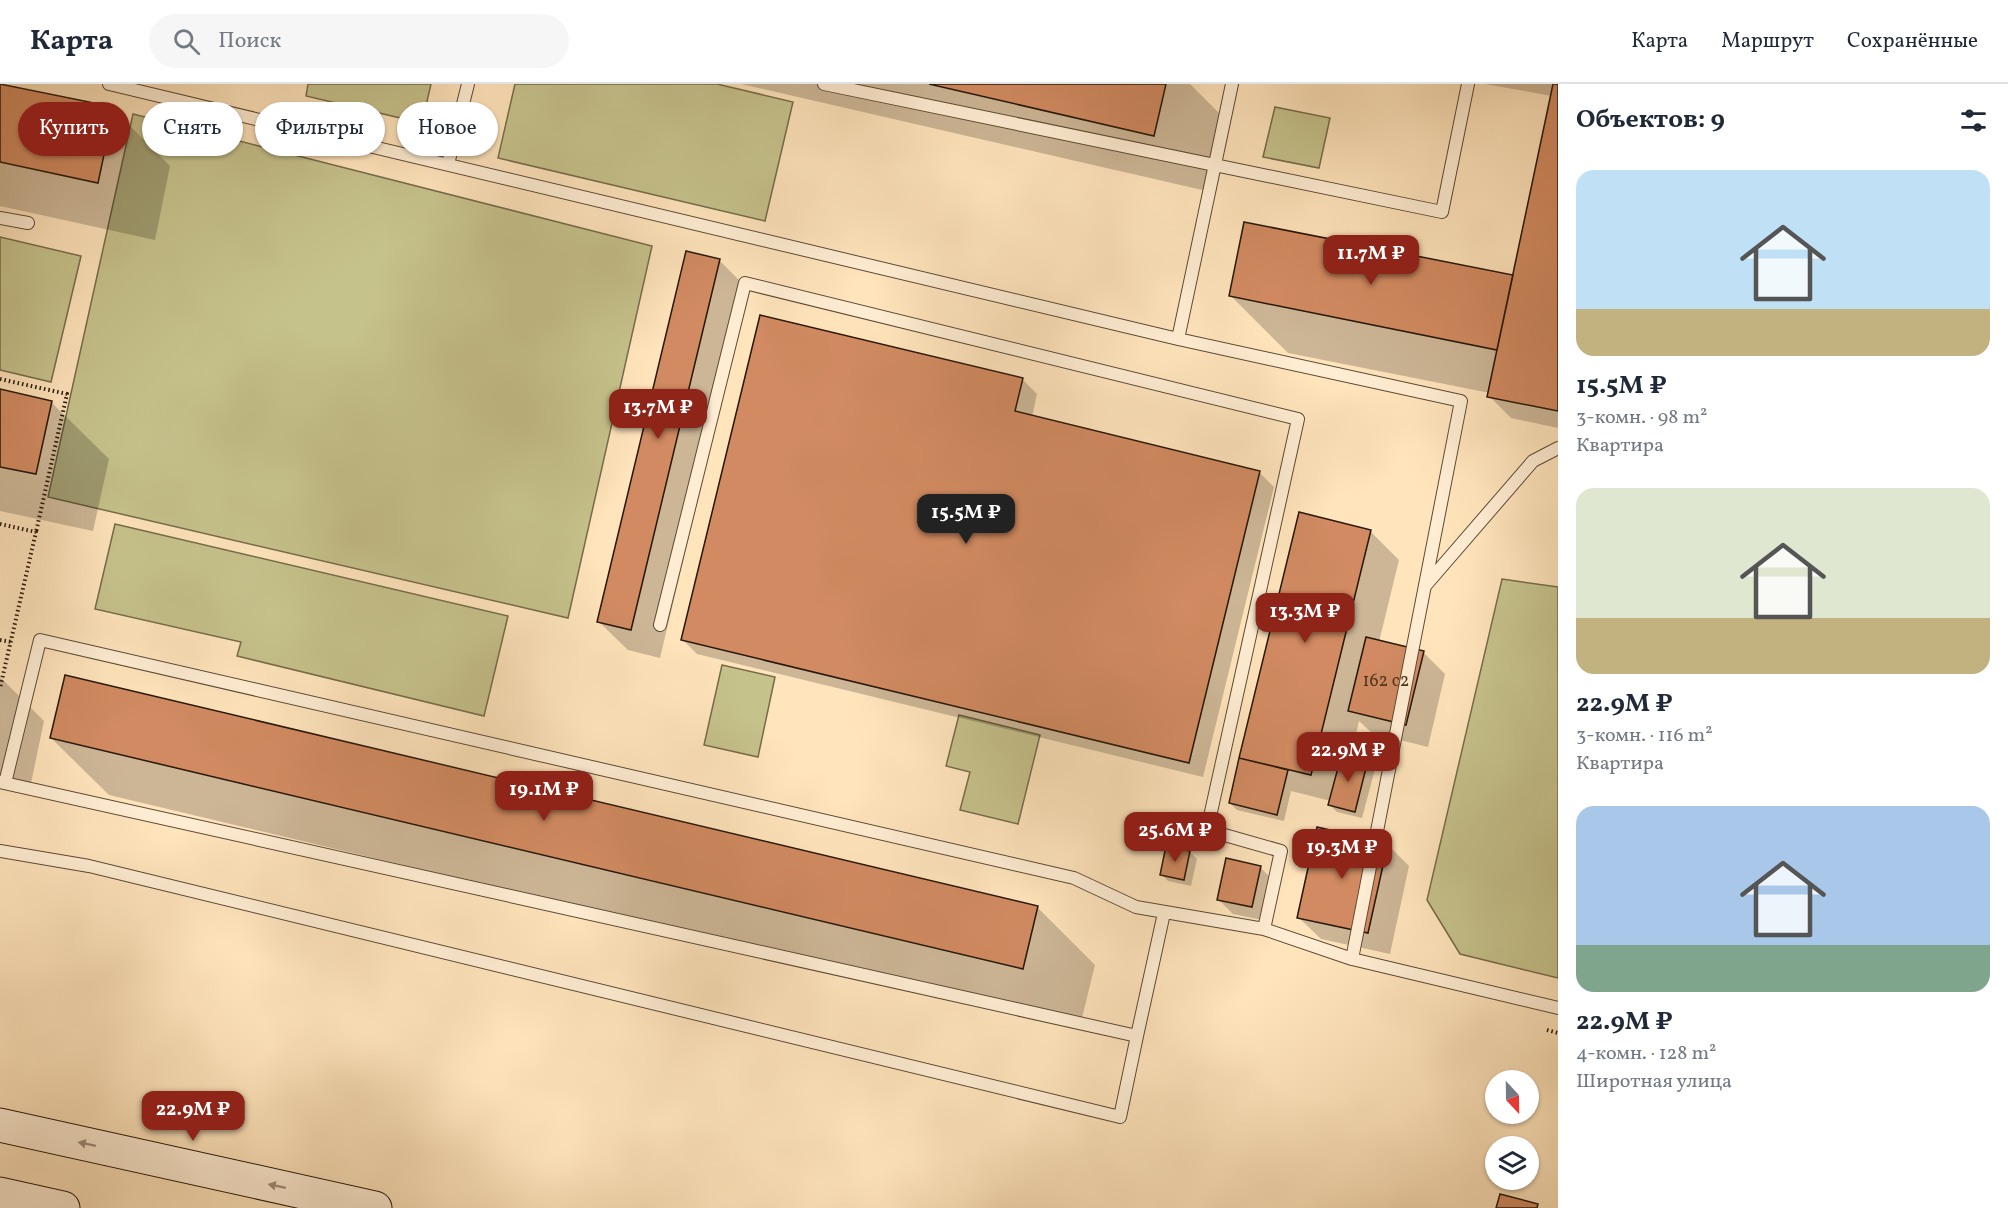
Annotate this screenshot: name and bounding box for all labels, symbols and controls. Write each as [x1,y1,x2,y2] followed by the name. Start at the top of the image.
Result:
[149,14,569,68] search box
[30,22,113,61] text: Карта
[170,25,203,58] icon: search
[218,26,281,57] text: Поиск
[1631,27,1688,56] text: Карта
[1721,27,1814,56] text: Маршрут
[1847,27,1978,56] text: Сохранённые
[18,102,130,156] chip: Купить
[142,102,243,156] chip: Снять
[255,102,385,156] chip: Фильтры
[397,102,498,156] chip: Новое
[1576,102,1725,138] text: Объектов: 9
[1957,104,1990,137] icon: filters
[1729,209,1837,317] icon: home
[1316,235,1426,286] pin: 11.7M ₽
[1337,240,1405,268] text: 11.7M ₽
[1576,368,1667,404] text: 15.5M ₽
[603,389,713,440] pin: 13.7M ₽
[623,394,693,422] text: 13.7M ₽
[1576,404,1708,432] text: 3-комн. · 98 m²
[1576,432,1664,460] text: Квартира
[911,494,1021,545] pin: 15.5M ₽
[931,499,1001,527] text: 15.5M ₽
[1729,527,1837,635] icon: home
[1250,593,1360,644] pin: 13.3M ₽
[1270,598,1340,626] text: 13.3M ₽
[1362,669,1410,694] house number: 162 с2
[1576,686,1673,722] text: 22.9M ₽
[1576,722,1713,750] text: 3-комн. · 116 m²
[1293,732,1403,783] pin: 22.9M ₽
[1311,737,1385,765] text: 22.9M ₽
[1576,750,1664,778] text: Квартира
[489,771,599,822] pin: 19.1M ₽
[509,776,579,804] text: 19.1M ₽
[1120,812,1230,863] pin: 25.6M ₽
[1138,817,1212,845] text: 25.6M ₽
[1287,829,1397,880] pin: 19.3M ₽
[1306,834,1378,862] text: 19.3M ₽
[1729,845,1837,953] icon: home
[1576,1004,1673,1040] text: 22.9M ₽
[1576,1040,1717,1068] text: 4-комн. · 128 m²
[1576,1068,1732,1096] text: Широтная улица
[1485,1070,1539,1124] north arrow
[1485,1070,1539,1190] map controls
[138,1091,248,1142] pin: 22.9M ₽
[156,1096,230,1124] text: 22.9M ₽
[1485,1136,1539,1190] button: layers
[78,1139,96,1149] one-way arrow
[268,1181,286,1191] one-way arrow

